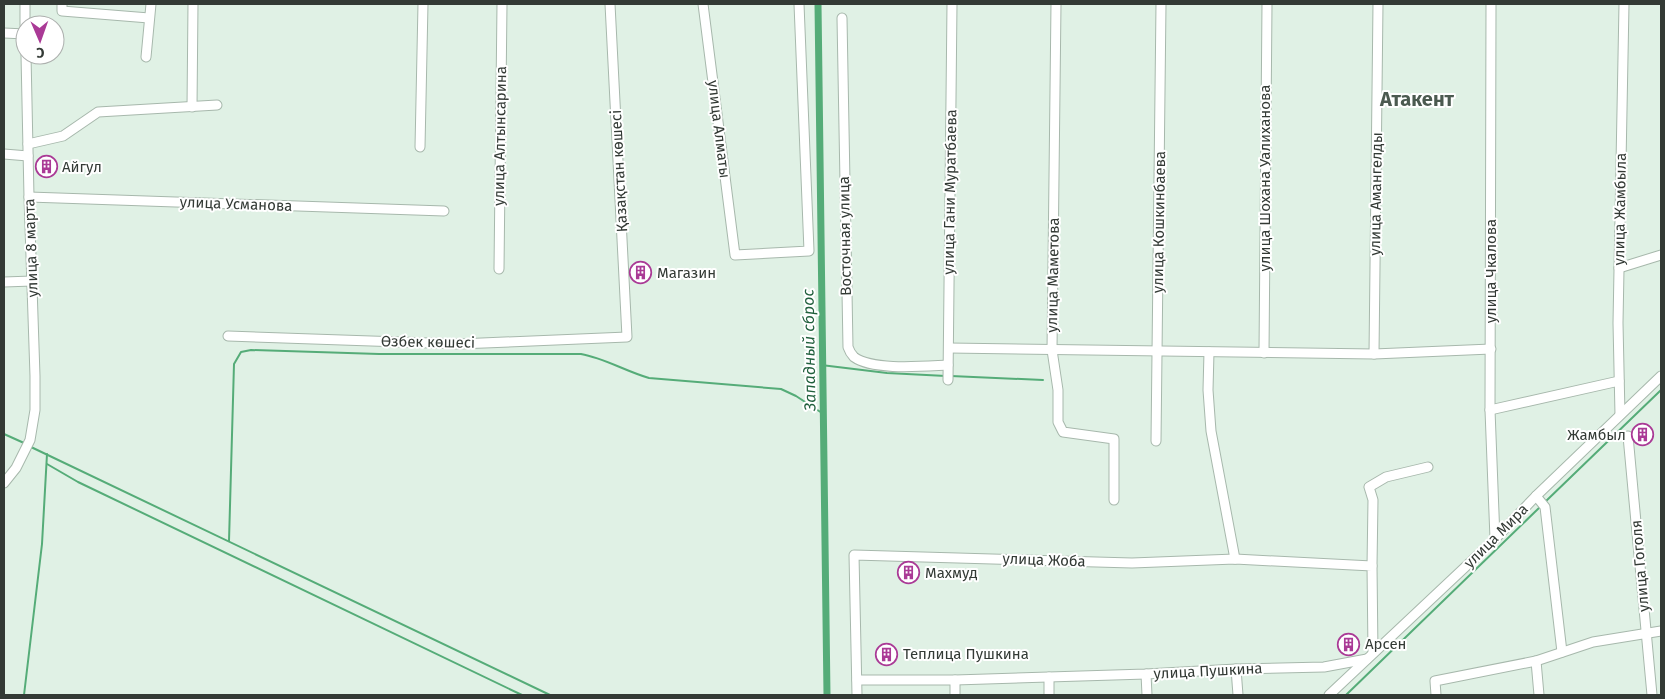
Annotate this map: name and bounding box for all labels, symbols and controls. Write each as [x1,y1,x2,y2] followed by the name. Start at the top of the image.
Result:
[15,15,65,65] north arrow
[36,44,45,61] text: С
[490,66,510,206] street label: улица Алтынсарина
[704,79,734,179] street label: улица Алматы
[1256,85,1274,271] street label: улица Шохана Уалиханова
[1379,87,1455,111] district label: Атакент
[607,109,631,233] street label: Қазақстан көшесі
[940,109,960,275] street label: улица Гани Муратбаева
[1366,132,1386,256] street label: улица Амангелды
[1149,151,1169,293] street label: улица Кошкинбаева
[1610,152,1630,266] street label: улица Жамбыла
[34,155,58,179] building icon: Айгул
[62,158,102,176] place label: Айгул
[835,176,855,296] street label: Восточная улица
[179,193,293,215] street label: улица Усманова
[20,198,42,298] street label: улица 8 марта
[1043,217,1063,333] street label: улица Маметова
[1482,219,1500,323] street label: улица Чкалова
[629,261,653,285] building icon: Магазин
[657,264,716,282] place label: Магазин
[798,288,820,412] water label: Западный сброс
[381,332,475,352] street label: Өзбек көшесі
[1630,423,1654,447] building icon: Жамбыл
[1567,426,1626,444] place label: Жамбыл
[1460,500,1532,572] street label: улица Мира
[1627,519,1653,613] street label: улица Гоголя
[1002,550,1086,570] street label: улица Жоба
[897,561,921,585] building icon: Махмуд
[925,564,978,582] place label: Махмуд
[1337,632,1361,656] building icon: Арсен
[1365,635,1406,653] place label: Арсен
[875,642,899,666] building icon: Теплица Пушкина
[903,645,1029,663] place label: Теплица Пушкина
[1153,659,1263,683] street label: улица Пушкина

